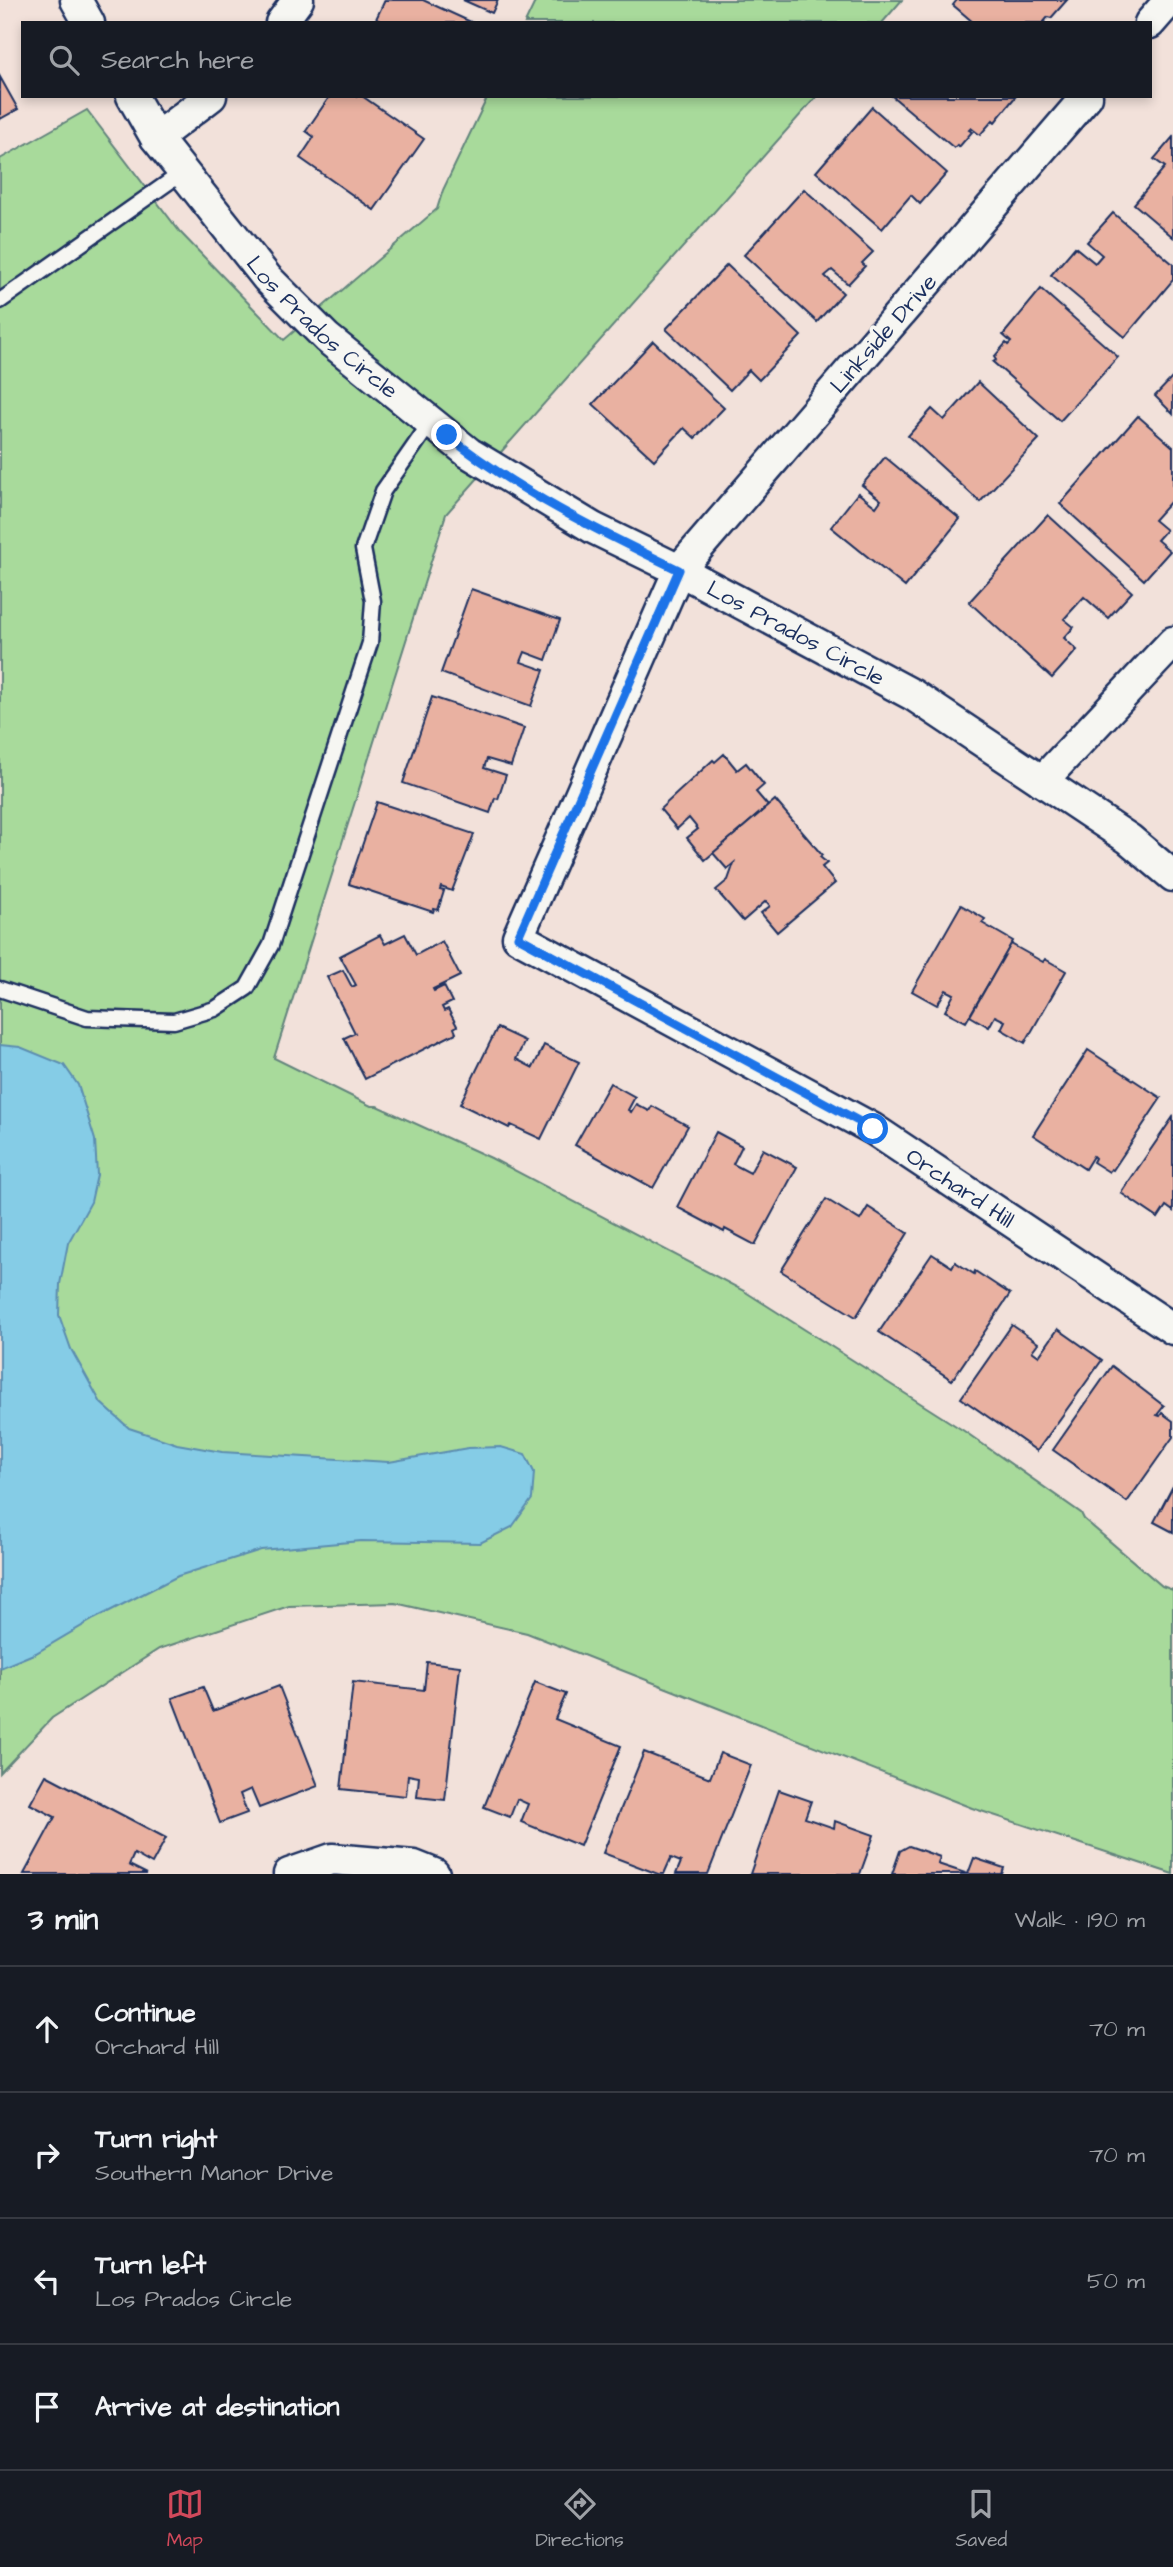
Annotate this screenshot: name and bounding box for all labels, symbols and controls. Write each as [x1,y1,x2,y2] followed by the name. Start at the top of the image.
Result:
[21,21,1152,98] search box
[45,41,83,79] icon: search
[101,42,254,78] text: Search here
[238,249,405,406] street label: Los Prados Circle
[823,267,945,400] street label: Linkside Drive
[431,419,462,450] route end
[701,573,890,694] street label: Los Prados Circle
[857,1113,888,1144] route start
[899,1140,1021,1236] street label: Orchard Hill
[28,1899,98,1941] text: 3 min
[1015,1904,1145,1936] text: Walk · 190 m
[95,1995,196,2031] text: Continue
[28,2010,66,2048] icon: ahead
[1089,2013,1145,2045] text: 70 m
[95,2031,219,2063] text: Orchard Hill
[95,2121,217,2157] text: Turn right
[28,2136,66,2174] icon: right
[1089,2139,1145,2171] text: 70 m
[95,2157,333,2189] text: Southern Manor Drive
[95,2247,206,2283] text: Turn left
[28,2262,66,2300] icon: left
[1087,2265,1145,2297] text: 50 m
[95,2283,292,2315] text: Los Prados Circle
[28,2388,66,2426] icon: arrive
[95,2389,340,2425] text: Arrive at destination
[166,2485,204,2554] tab: Map
[535,2485,624,2554] tab: Directions
[955,2485,1007,2554] tab: Saved

